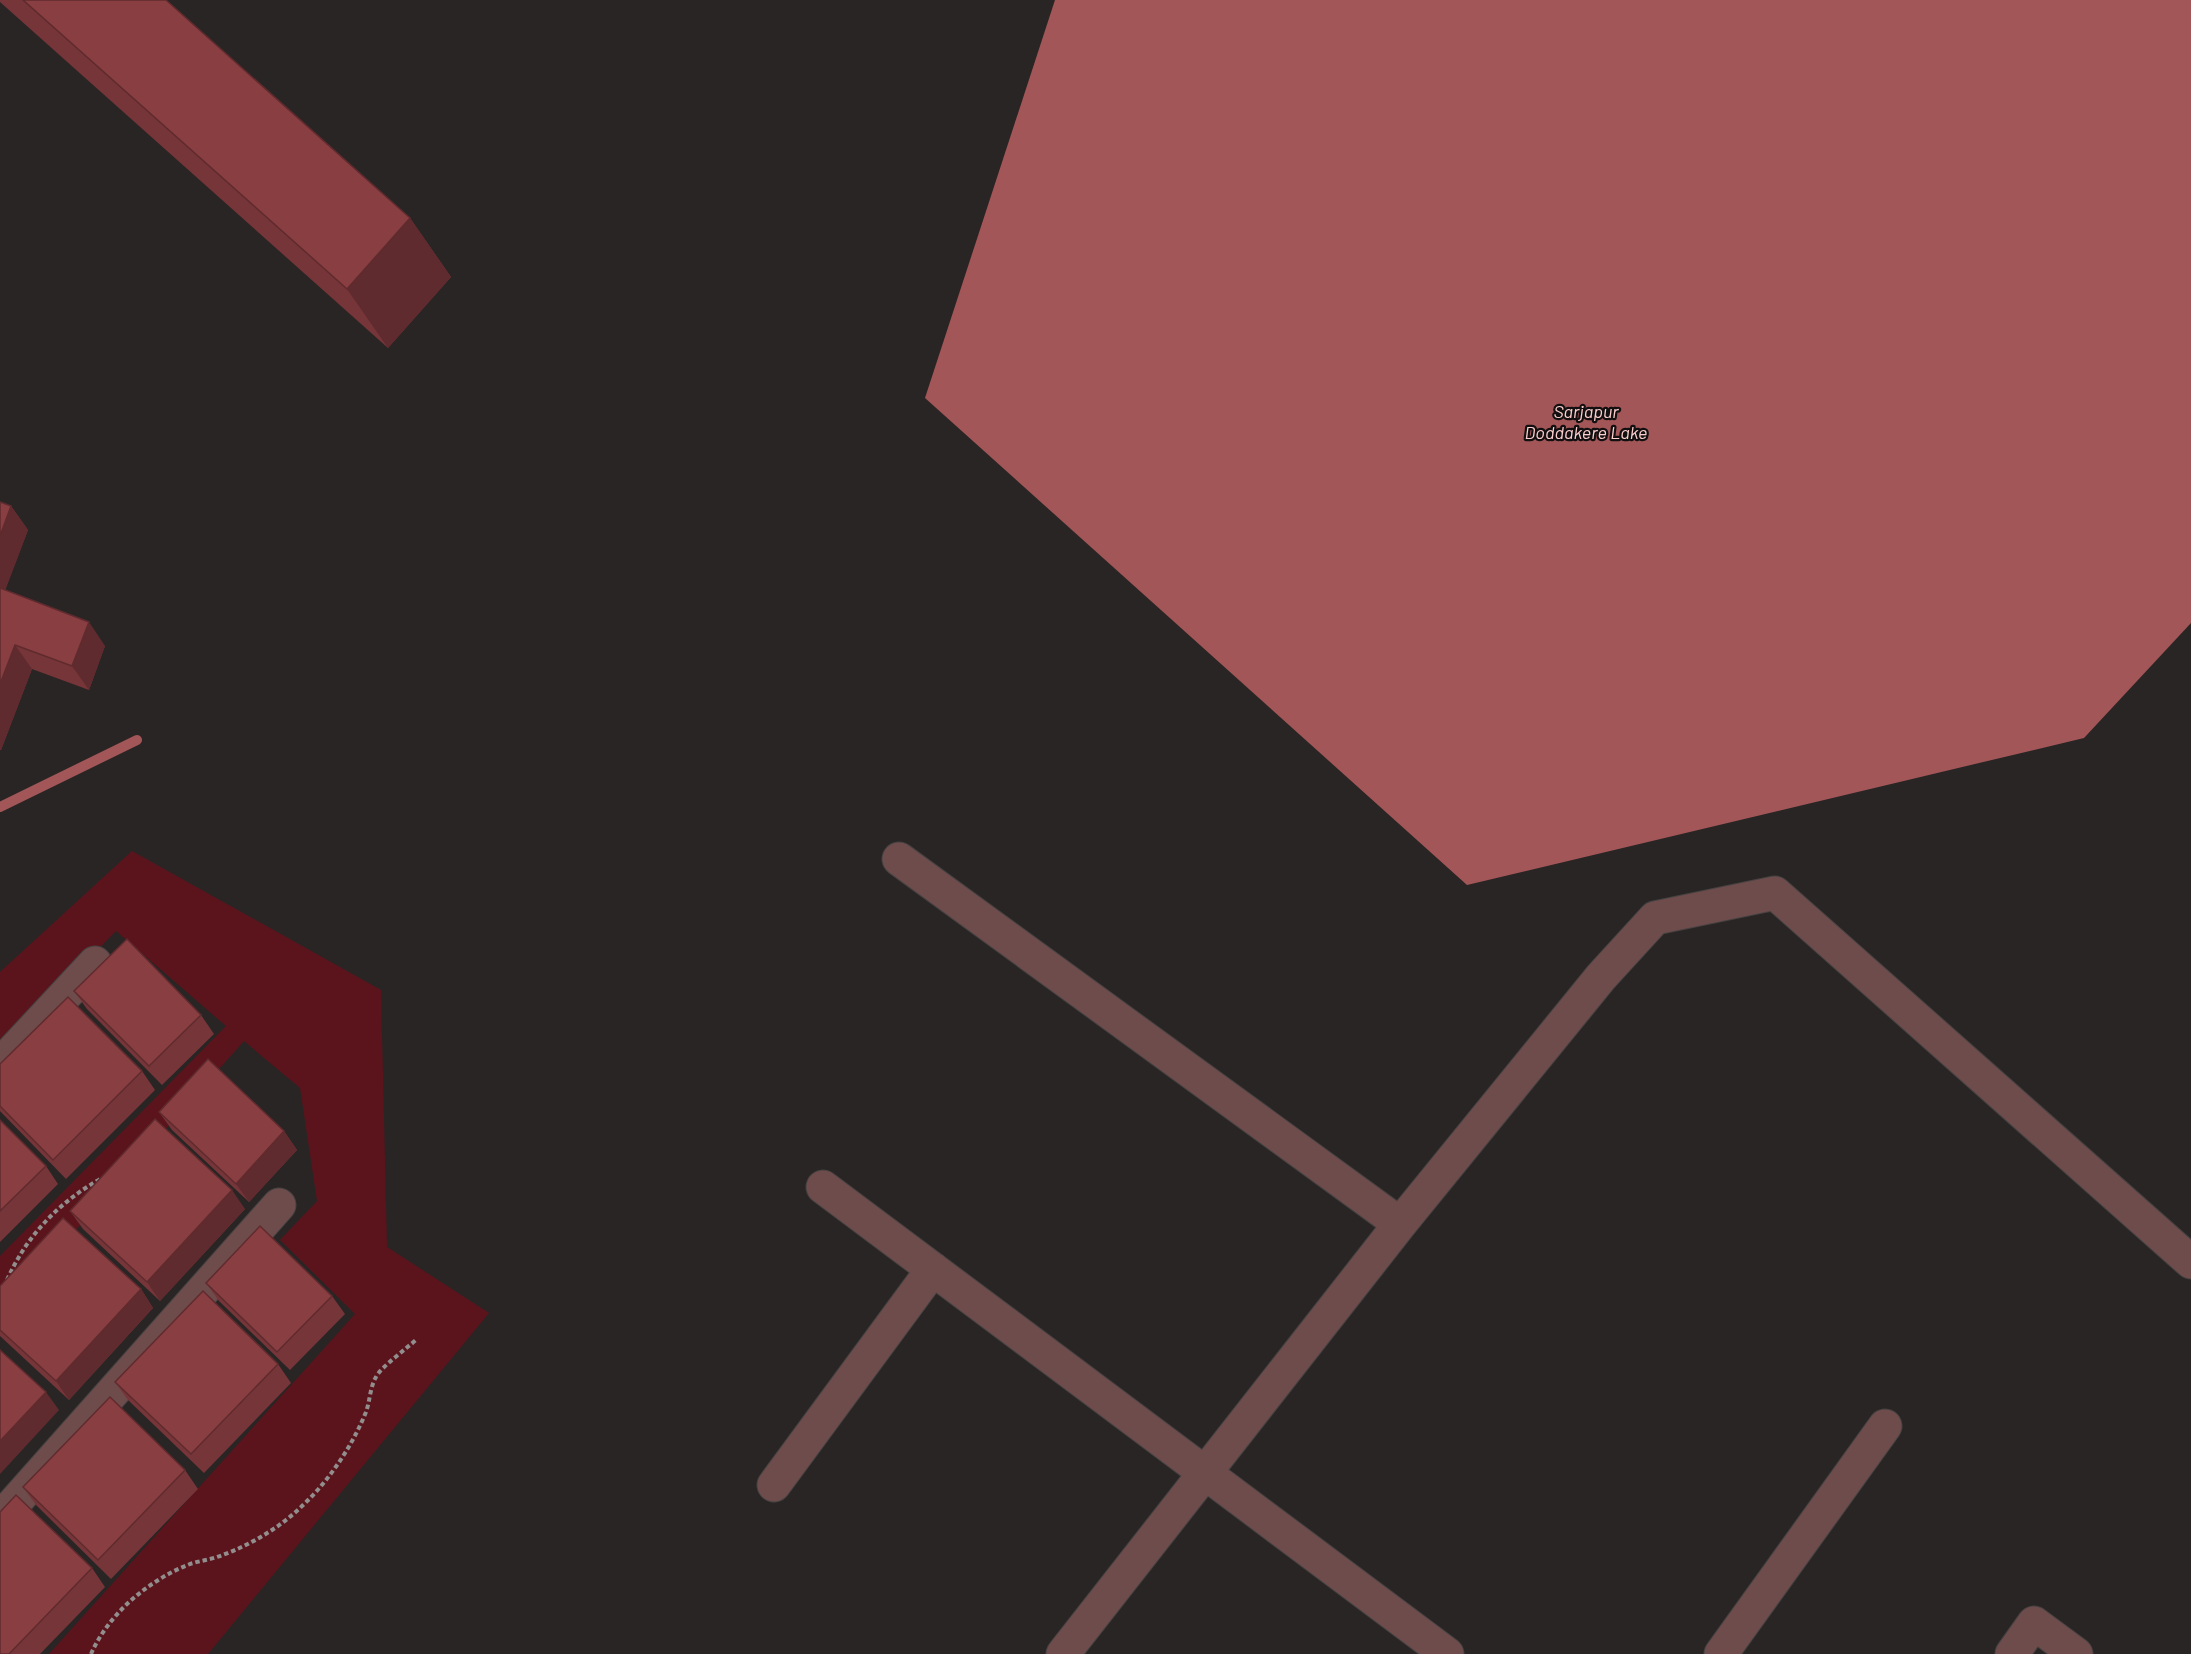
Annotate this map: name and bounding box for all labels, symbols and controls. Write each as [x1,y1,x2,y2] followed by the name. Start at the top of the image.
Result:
[1525,400,1647,443] water label: Sarjapur Doddakere Lake

